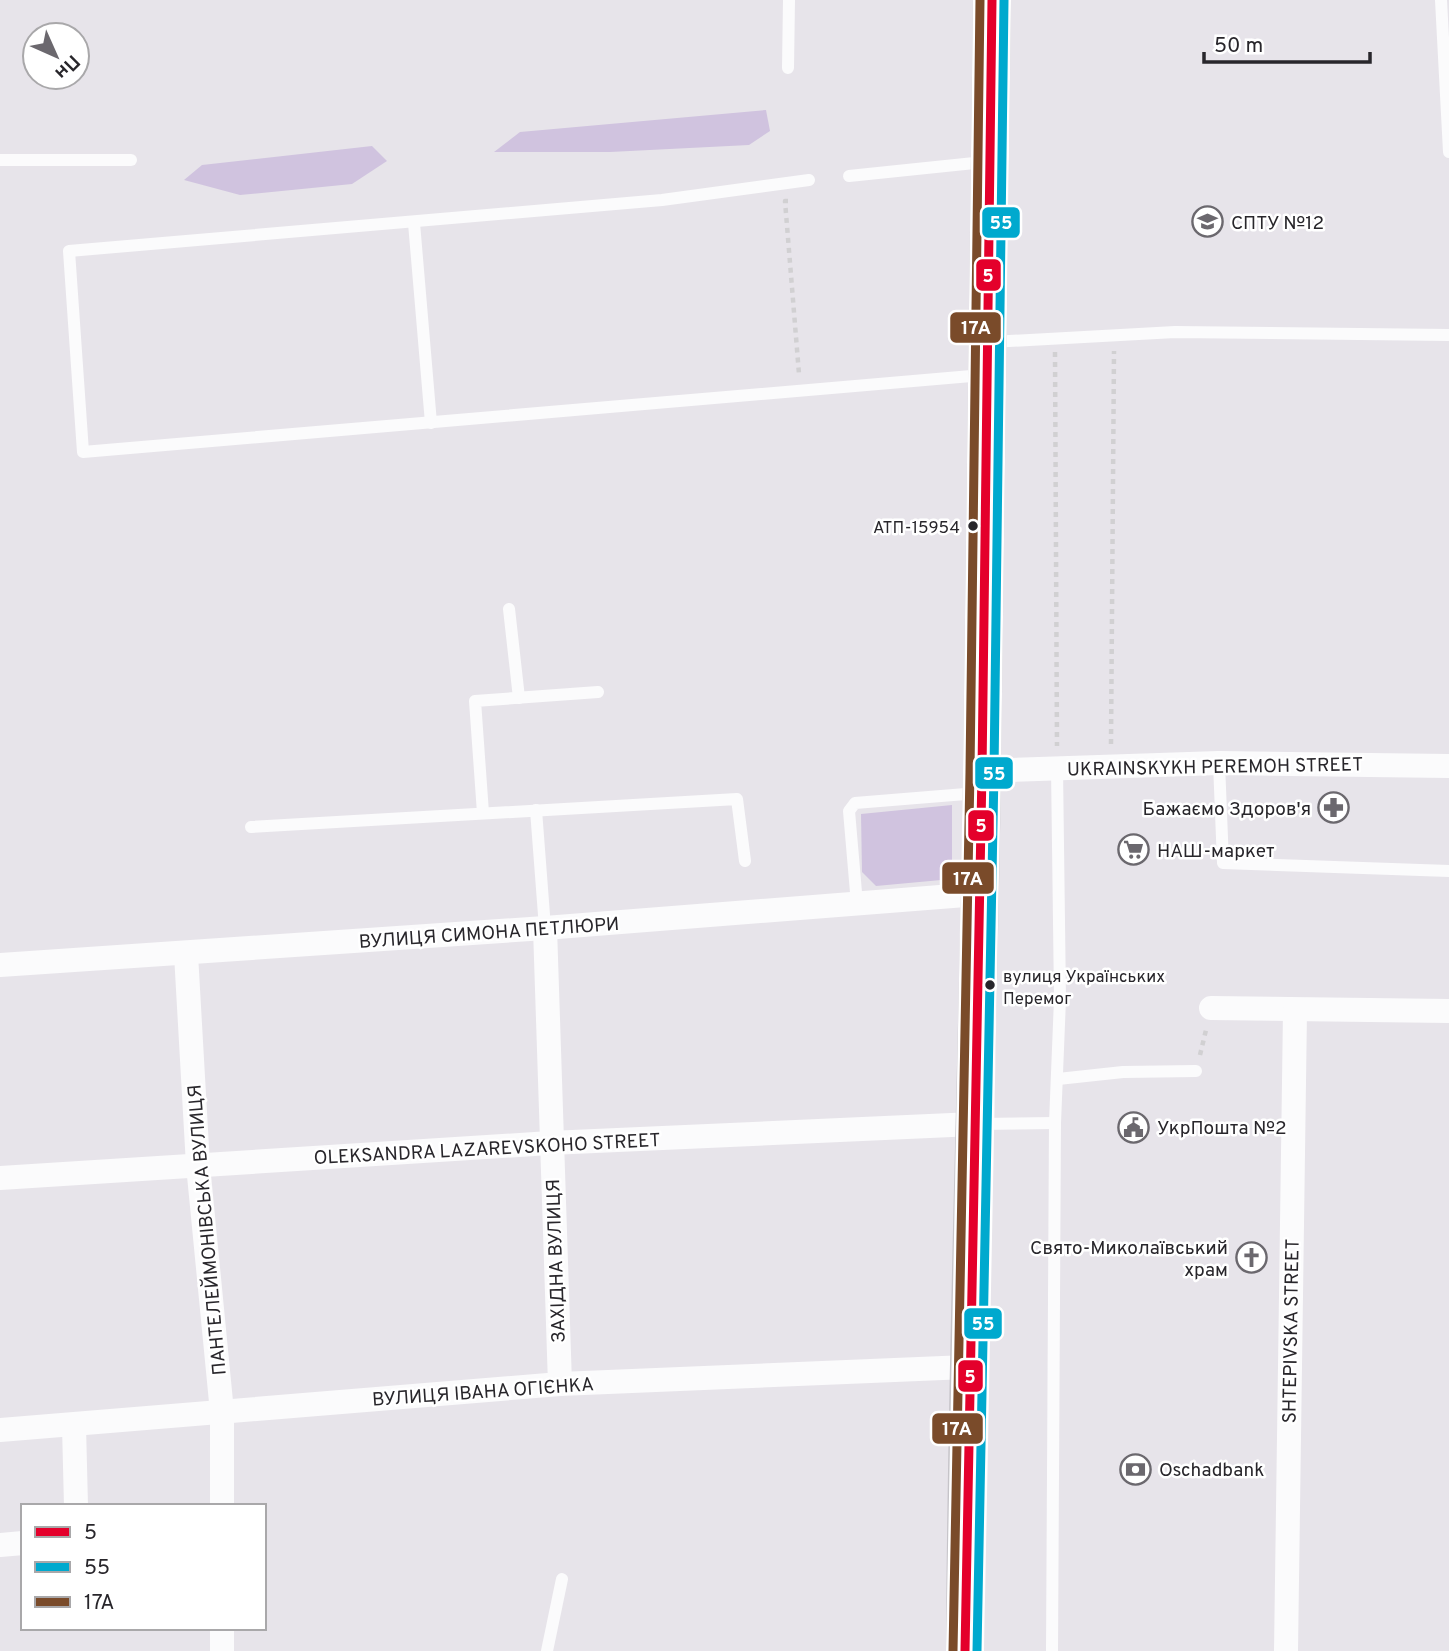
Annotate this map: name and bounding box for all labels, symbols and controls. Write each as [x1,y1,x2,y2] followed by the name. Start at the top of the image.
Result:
[21,21,91,91] north arrow
[1204,21,1370,65] scale bar
[1214,33,1263,60] text: 50 m
[49,49,84,84] text: Пн
[1191,205,1225,239] school or university icon: СПТУ №12
[981,206,1021,239] line badge: 55
[989,212,1013,236] text: 55
[1231,212,1324,236] place label: СПТУ №12
[975,258,1002,292] line badge: 5
[982,265,994,289] text: 5
[949,311,1002,344] line badge: 17А
[961,317,991,341] text: 17А
[873,518,960,540] place label: АТП-15954
[966,519,980,533] marker: АТП-15954
[1067,753,1363,783] street label: UKRAINSKYKH PEREMOH STREET
[974,756,1014,790] line badge: 55
[982,763,1006,787] text: 55
[1317,791,1351,825] pharmacy icon: Бажаємо Здоров'я
[1143,798,1311,822] place label: Бажаємо Здоров'я
[967,809,995,842] line badge: 5
[975,815,987,839] text: 5
[1117,833,1151,867] supermarket icon: НАШ-маркет
[1157,840,1275,864] place label: НАШ-маркет
[941,861,995,895] line badge: 17А
[953,868,983,892] text: 17А
[358,913,620,955] street label: ВУЛИЦЯ СИМОНА ПЕТЛЮРИ
[1003,967,1165,1011] place label: вулиця Українських Перемог
[983,978,997,992] marker: вулиця Українських Перемог
[182,1083,233,1376] street label: ПАНТЕЛЕЙМОНІВСЬКА ВУЛИЦЯ
[1117,1110,1151,1144] public building icon: УкрПошта №2
[1157,1117,1287,1141] place label: УкрПошта №2
[313,1129,661,1171] street label: OLEKSANDRA LAZAREVSKOHO STREET
[542,1178,572,1343] street label: ЗАХІДНА ВУЛИЦЯ
[1030,1237,1228,1283] place label: Свято-Миколаївський храм
[1278,1238,1306,1424] street label: SHTEPIVSKA STREET
[1234,1241,1268,1275] church icon: Свято-Миколаївський храм
[963,1307,1003,1340] line badge: 55
[971,1313,995,1337] text: 55
[957,1359,984,1393] line badge: 5
[964,1366,976,1390] text: 5
[371,1373,595,1413] street label: ВУЛИЦЯ ІВАНА ОГІЄНКА
[931,1412,984,1445] line badge: 17А
[942,1418,972,1442] text: 17А
[1119,1452,1153,1486] bank icon: Oschadbank
[1159,1459,1264,1483] place label: Oschadbank
[21,1504,266,1630] legend
[84,1520,97,1547] text: 5
[84,1555,110,1582] text: 55
[84,1590,115,1617] text: 17А

